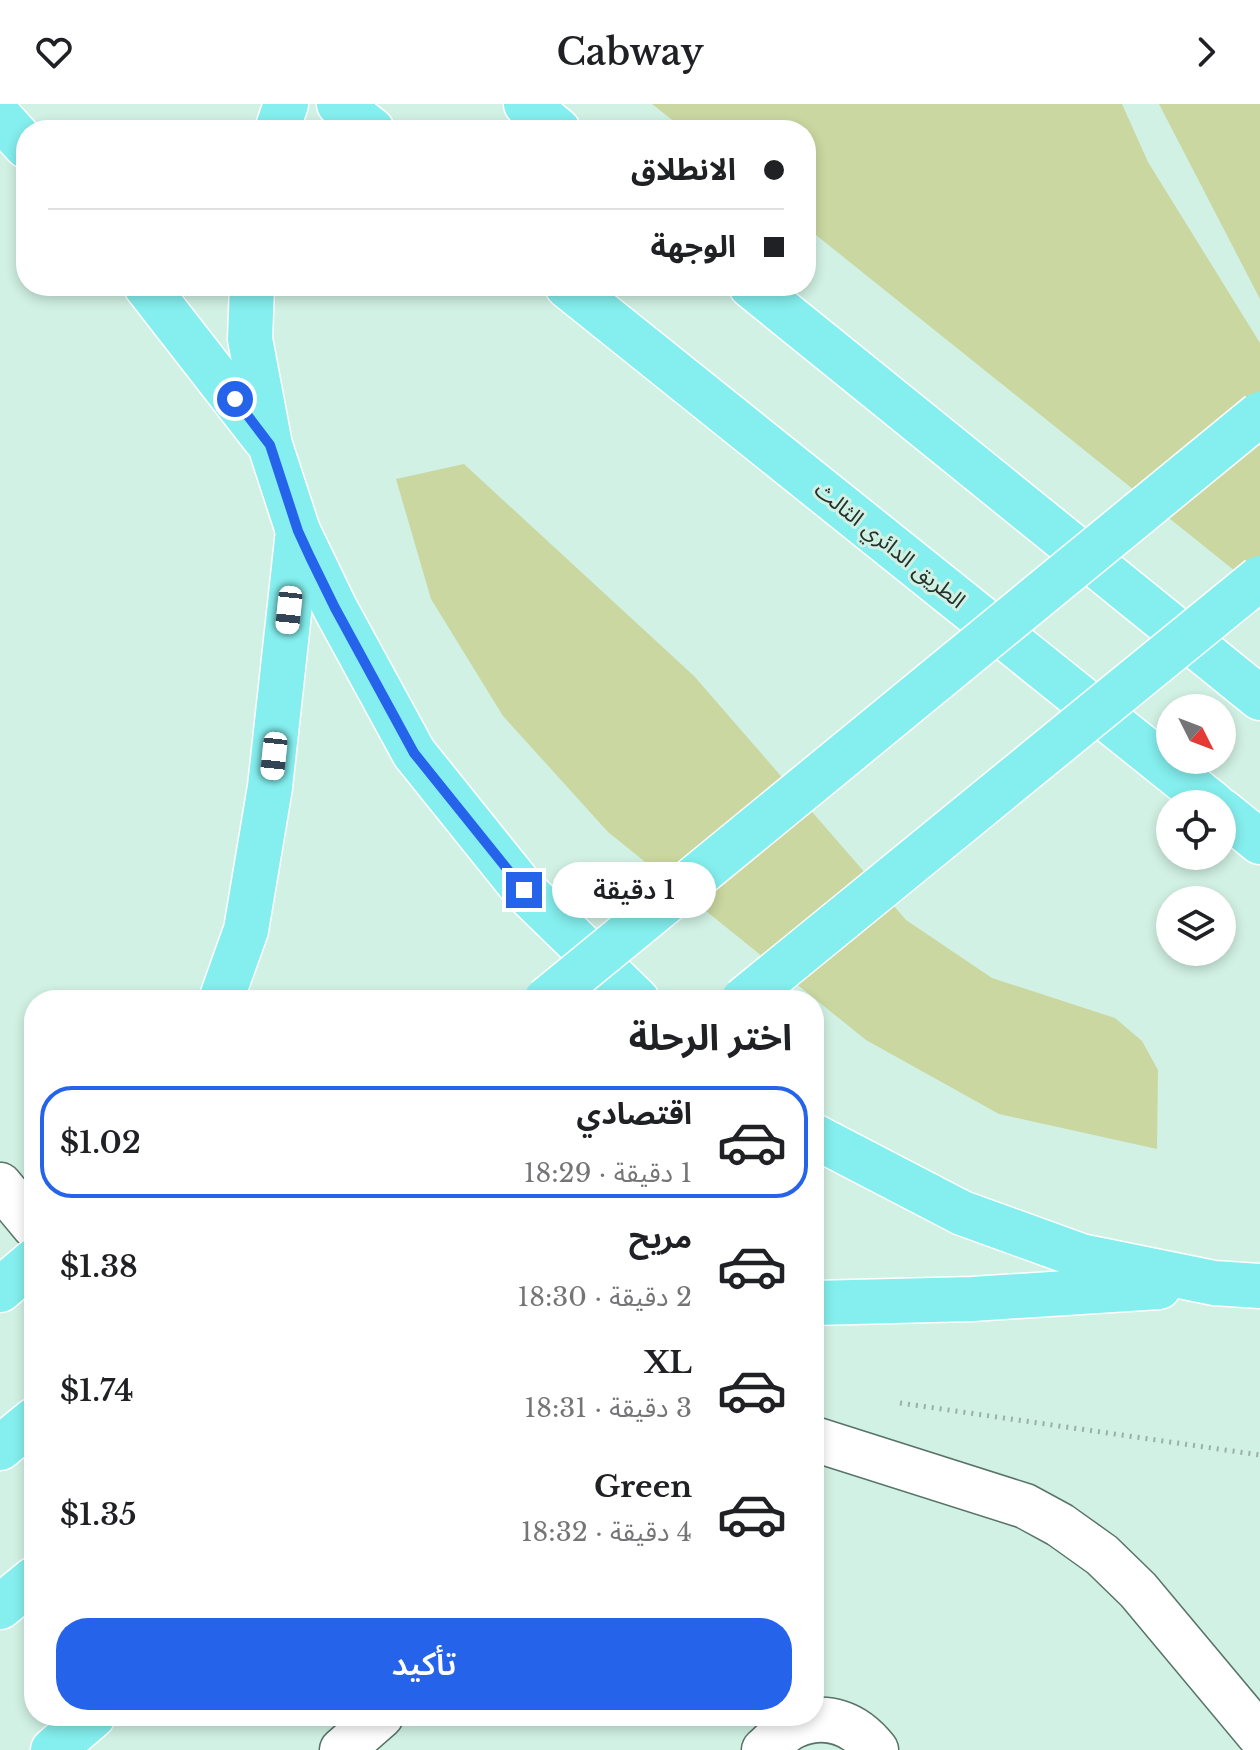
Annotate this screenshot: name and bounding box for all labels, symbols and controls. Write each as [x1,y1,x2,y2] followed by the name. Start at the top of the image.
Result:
[32,30,76,74] icon: heart
[556,30,704,75] text: Cabway
[1184,30,1228,74] icon: forward
[631,151,736,188] text: الانطلاق
[651,228,736,265] text: الوجهة
[217,381,253,417] route start
[807,476,971,616] street label: الطريق الدائري الثالث
[275,585,303,635] car
[1156,694,1236,774] north arrow
[1156,694,1236,966] map controls
[260,731,288,781] car
[1156,790,1236,870] button: locate
[552,862,716,918] callout: 1 دقيقة
[506,872,542,908] route end
[593,874,675,906] text: 1 دقيقة
[1156,886,1236,966] button: layers
[629,1015,792,1060] text: اختر الرحلة
[577,1095,692,1132] text: اقتصادي
[716,1106,788,1178] icon: car
[60,1124,141,1161] text: $1.02
[524,1157,692,1189] text: 1 دقيقة · 18:29
[629,1219,692,1256] text: مريح
[716,1230,788,1302] icon: car
[60,1248,138,1285] text: $1.38
[518,1281,692,1313] text: 2 دقيقة · 18:30
[644,1344,692,1381] text: XL
[716,1354,788,1426] icon: car
[60,1372,134,1409] text: $1.74
[525,1392,692,1424] text: 3 دقيقة · 18:31
[594,1468,692,1505] text: Green
[716,1478,788,1550] icon: car
[60,1496,137,1533] text: $1.35
[521,1516,692,1548] text: 4 دقيقة · 18:32
[56,1618,792,1710] button: تأكيد

